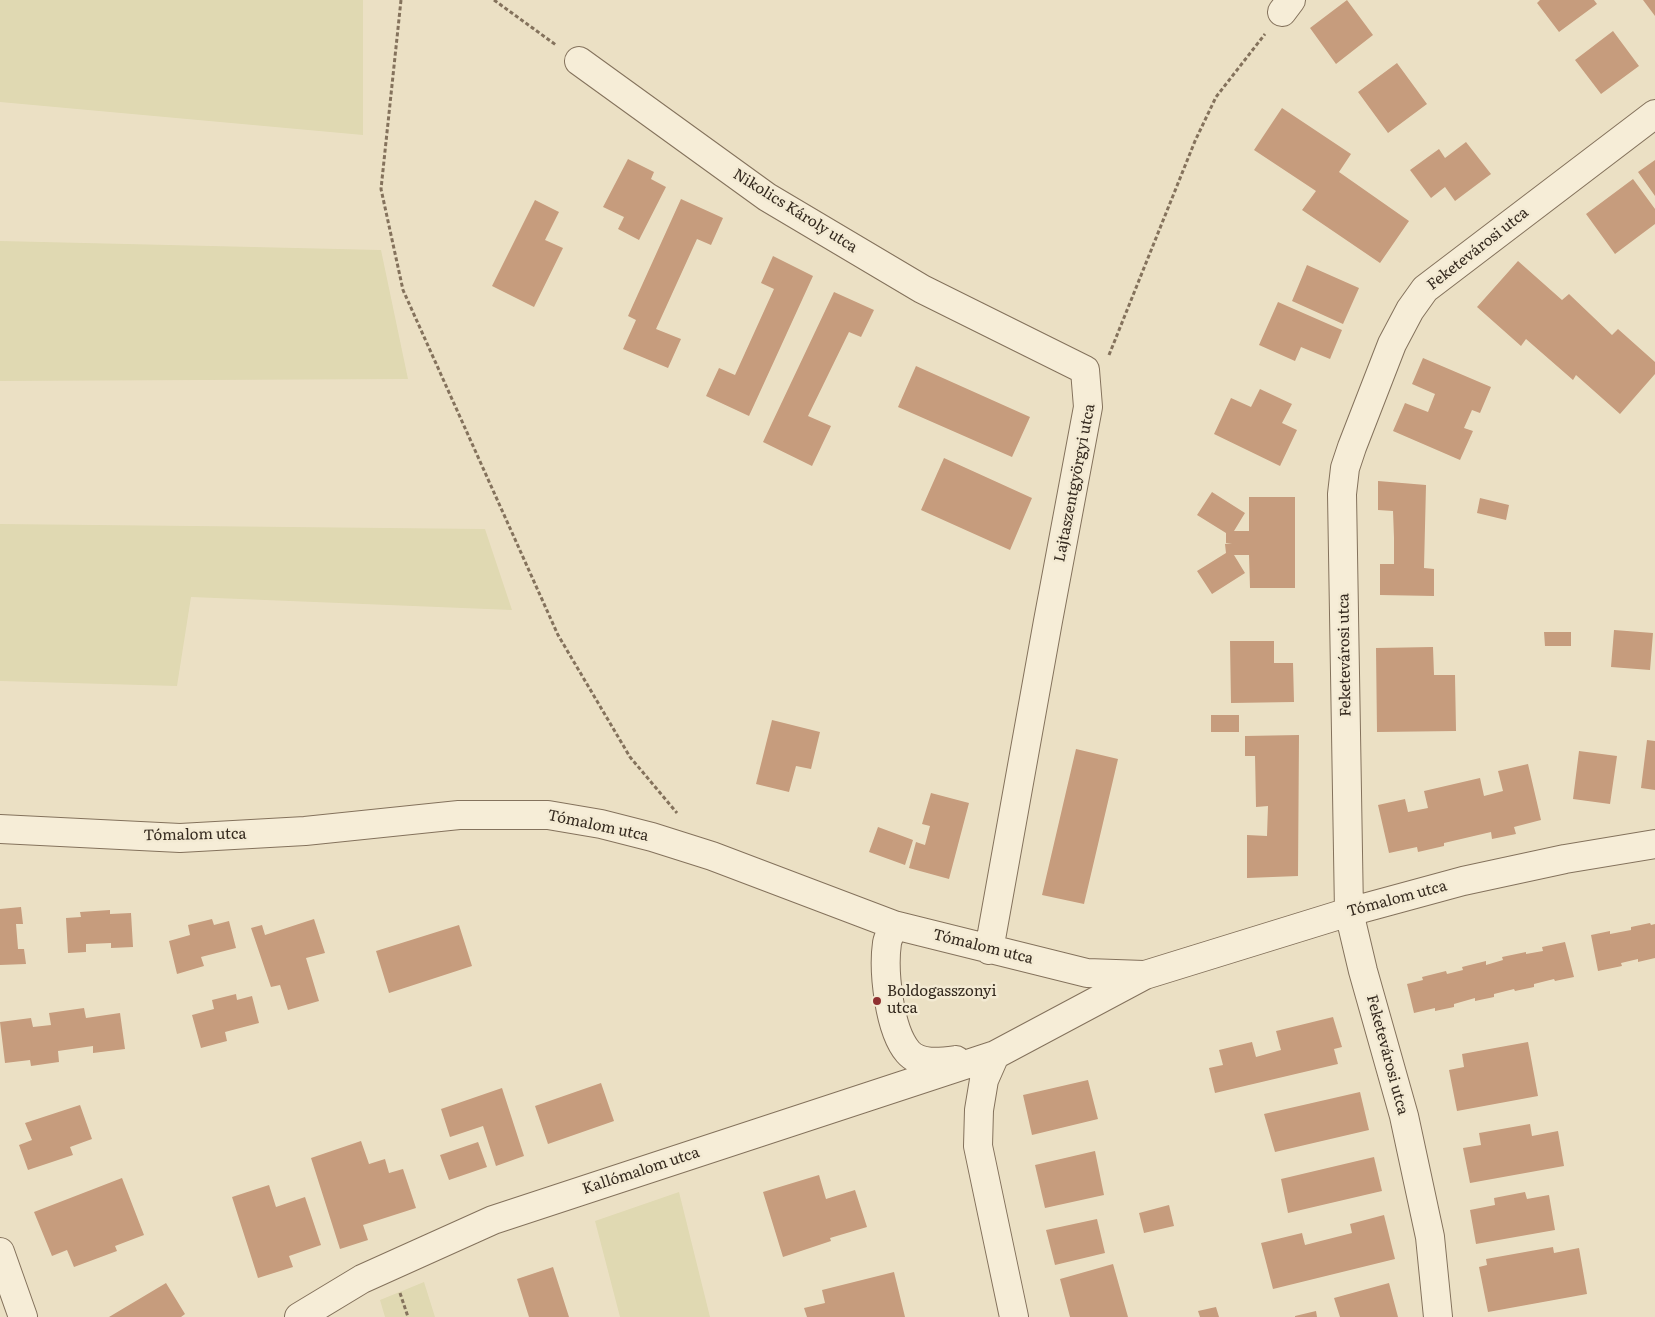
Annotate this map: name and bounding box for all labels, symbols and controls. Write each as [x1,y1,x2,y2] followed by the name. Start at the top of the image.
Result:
[729,165,861,257] street label: Nikolics Károly utca
[1424,204,1532,294] street label: Feketevárosi utca
[1051,402,1099,564] street label: Lajtaszentgyörgyi utca
[1335,593,1355,717] street label: Feketevárosi utca
[546,806,650,846] street label: Tómalom utca
[143,825,247,845] street label: Tómalom utca
[1345,877,1449,921] street label: Tómalom utca
[931,926,1035,968] street label: Tómalom utca
[887,983,996,1018] place label: Boldogasszonyi utca
[1362,993,1412,1117] street label: Feketevárosi utca
[871,995,883,1007] marker: Boldogasszonyi utca
[580,1144,702,1198] street label: Kallómalom utca

